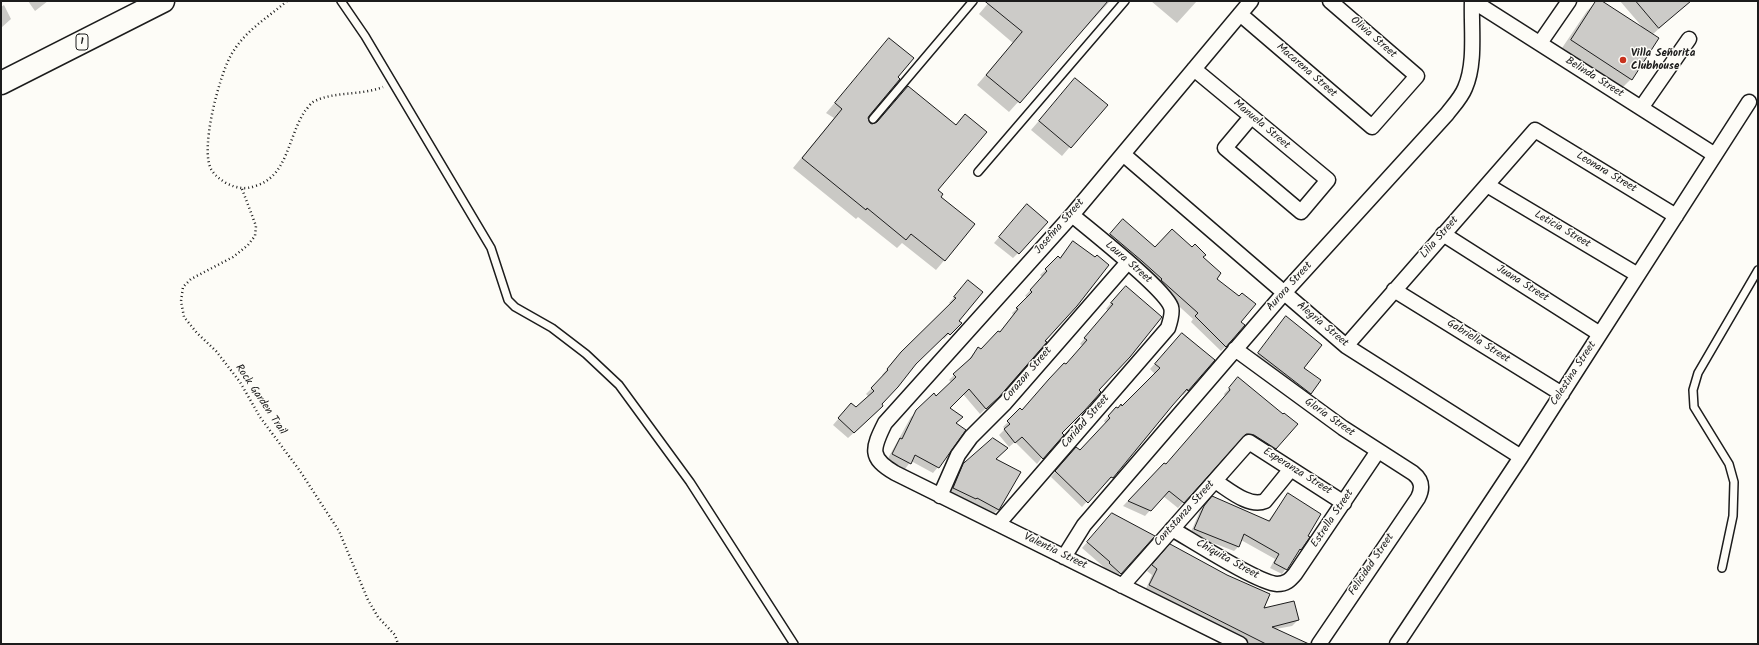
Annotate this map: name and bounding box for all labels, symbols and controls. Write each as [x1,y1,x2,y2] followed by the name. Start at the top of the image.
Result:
[1347,14,1399,62] street label: Olivia Street
[76,34,88,50] road number: 1
[1273,41,1339,101] street label: Macarena Street
[1631,47,1695,73] place label: Villa Señorita Clubhouse
[1562,55,1626,101] street label: Belinda Street
[1618,55,1628,65] marker: Villa Señorita Clubhouse
[1230,97,1292,153] street label: Manuela Street
[1573,150,1639,196] street label: Leonara Street
[1032,197,1088,257] street label: Josefina Street
[1532,209,1592,251] street label: Leticia Street
[1418,214,1462,262] street label: Lilia Street
[1102,239,1154,287] street label: Laura Street
[1264,260,1316,314] street label: Aurora Street
[1494,263,1550,305] street label: Juana Street
[1294,300,1350,350] street label: Alegria Street
[1444,317,1512,367] street label: Gabriella Street
[1548,339,1600,409] street label: Celestina Street
[1001,345,1055,405] street label: Corazon Street
[232,362,288,438] street label: Rock Garden Trail
[1059,393,1113,451] street label: Caridad Street
[1301,396,1357,440] street label: Gloria Street
[1260,446,1334,498] street label: Esperanza Street
[1152,478,1218,550] street label: Contstanza Street
[1309,488,1357,550] street label: Estrella Street
[1021,531,1089,573] street label: Valentia Street
[1346,531,1398,599] street label: Felicidad Street
[1193,537,1261,583] street label: Chiquita Street

